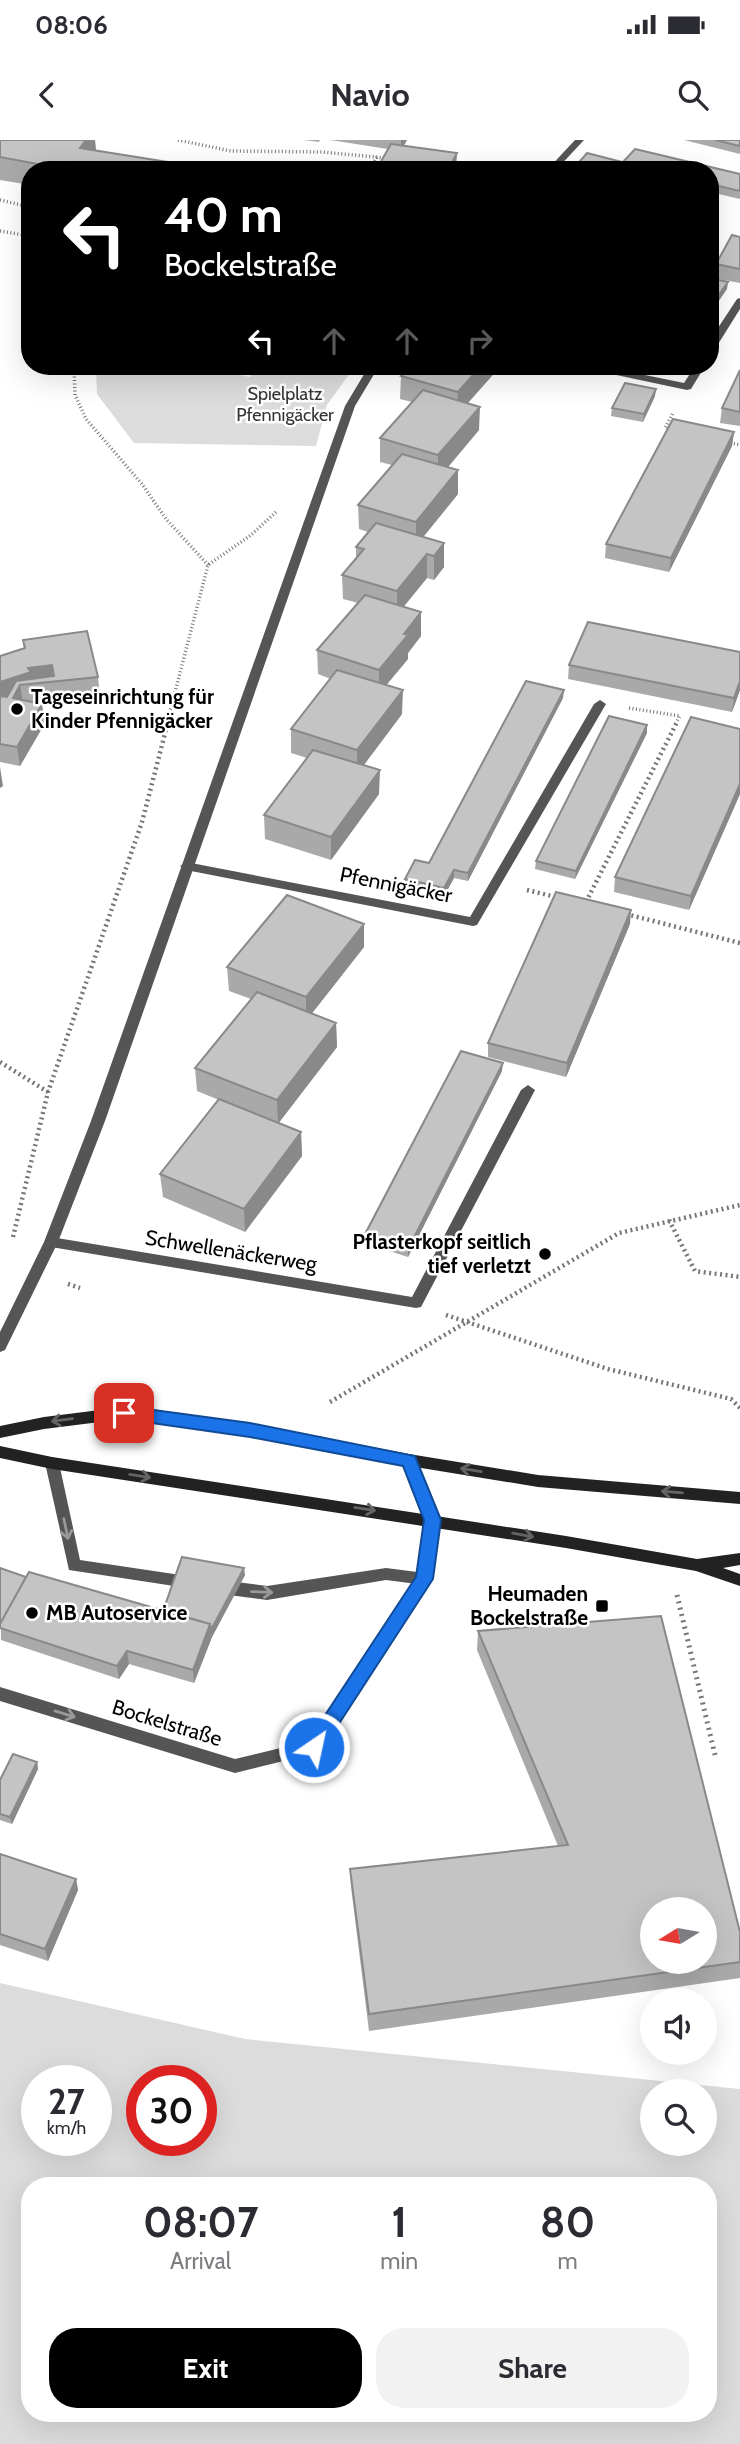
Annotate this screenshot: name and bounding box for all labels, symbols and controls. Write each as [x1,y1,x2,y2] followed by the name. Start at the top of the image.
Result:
[35,9,108,41] text: 08:06
[330,75,410,114] text: Navio
[28,76,66,114] icon: back
[674,76,712,114] icon: search
[164,185,283,244] text: 40 m
[49,189,140,280] icon: left
[164,245,337,284] text: Bockelstraße
[242,322,280,360] icon: left
[315,322,353,360] icon: ahead
[388,322,426,360] icon: ahead
[461,322,499,360] icon: right
[236,383,334,426] park label: Spielplatz Pfennigäcker
[31,684,214,733] place label: Tageseinrichtung für Kinder Pfennigäcker
[9,701,25,717] marker: Tageseinrichtung für Kinder Pfennigäcker
[338,861,455,908] street label: Pfennigäcker
[143,1225,319,1277] street label: Schwellenäckerweg
[352,1229,531,1278] place label: Pflasterkopf seitlich tief verletzt
[537,1246,553,1262] marker: Pflasterkopf seitlich tief verletzt
[94,1383,154,1443] pin
[105,1394,143,1432] icon: arrive
[51,1414,74,1427] one-way arrow
[460,1463,483,1476] one-way arrow
[128,1470,151,1483] one-way arrow
[661,1485,684,1498] one-way arrow
[353,1503,376,1516] one-way arrow
[60,1517,74,1540] one-way arrow
[511,1529,534,1542] one-way arrow
[470,1581,588,1630] place label: Heumaden Bockelstraße
[251,1585,274,1598] one-way arrow
[594,1598,610,1614] marker: Heumaden Bockelstraße
[46,1600,187,1625] place label: MB Autoservice
[24,1605,40,1621] marker: MB Autoservice
[109,1694,225,1751] street label: Bockelstraße
[54,1709,76,1722] one-way arrow
[277,1710,351,1784] position arrow
[640,1897,718,1974] north arrow
[640,1897,717,2156] map controls
[640,1988,717,2065] button: sound
[126,2065,217,2156] speed limit sign: 30
[640,2079,717,2156] button: search
[48,2080,85,2123] text: 27
[47,2117,86,2139] text: km/h
[143,2196,258,2248] text: 08:07
[391,2196,407,2248] text: 1
[540,2196,595,2248] text: 80
[170,2247,231,2275] text: Arrival
[380,2247,418,2275] text: min
[557,2247,578,2275] text: m
[49,2328,362,2408] button: Exit
[376,2328,689,2408] button: Share

